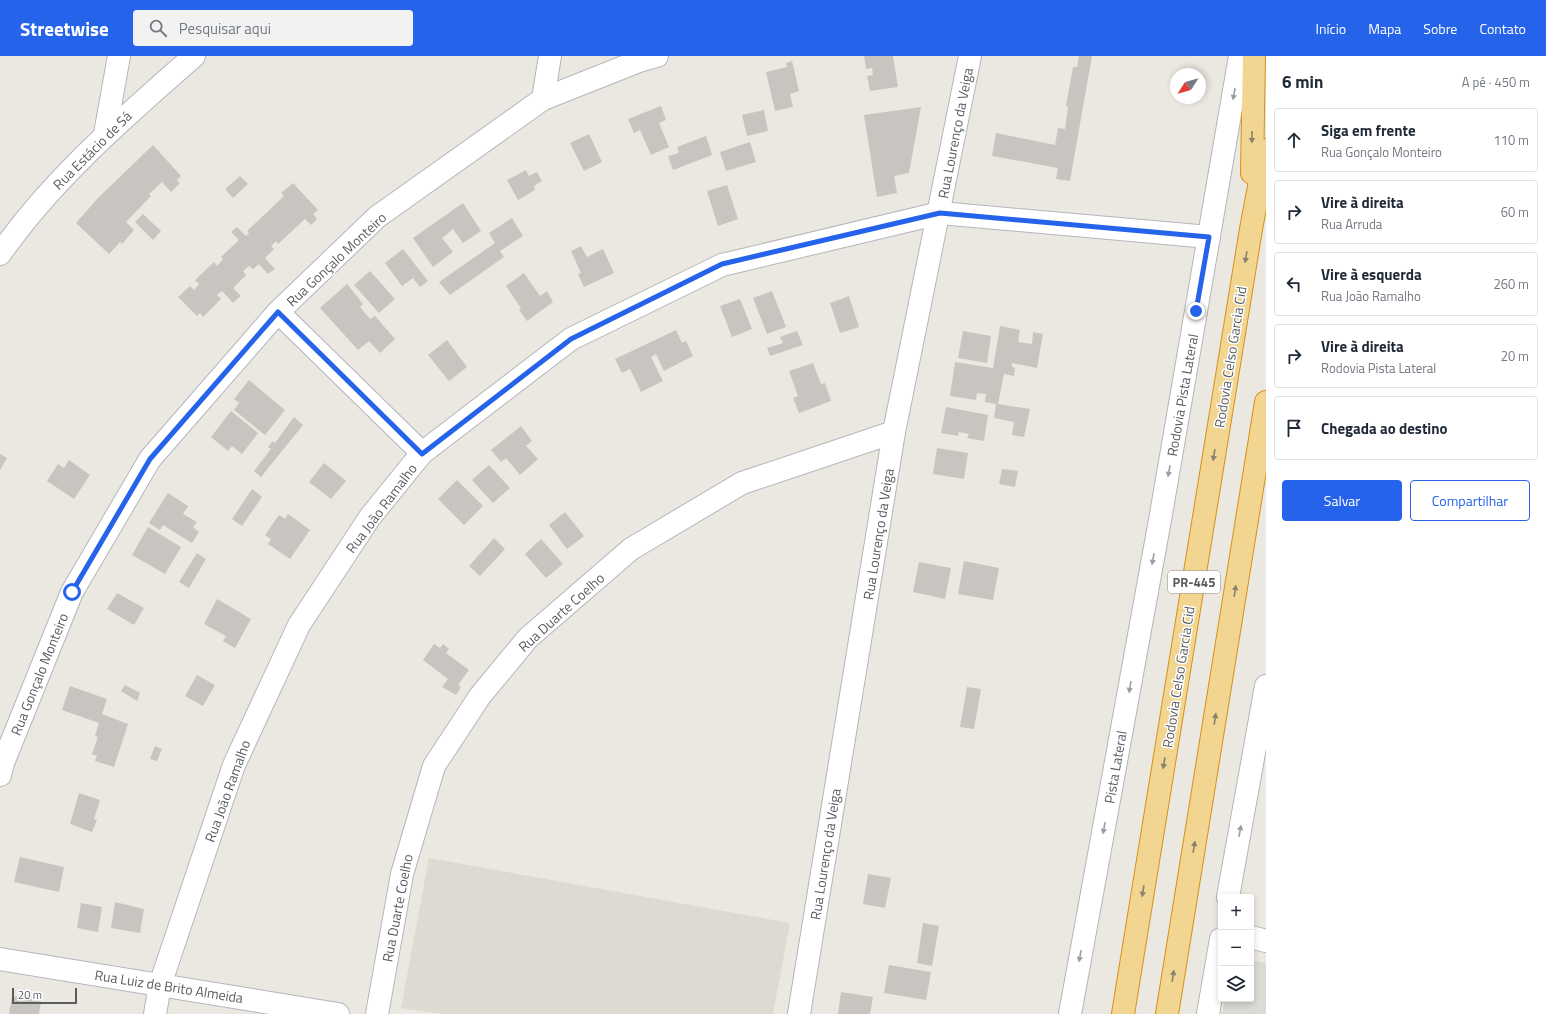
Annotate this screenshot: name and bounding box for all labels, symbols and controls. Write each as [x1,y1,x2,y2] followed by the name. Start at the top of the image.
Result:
[133,10,413,46] search box
[20,14,109,43] text: Streetwise
[147,17,169,39] icon: search
[179,17,271,40] text: Pesquisar aqui
[1316,18,1346,39] text: Início
[1368,18,1401,39] text: Mapa
[1423,18,1457,39] text: Sobre
[1479,18,1526,39] text: Contato
[932,66,978,200] street label: Rua Lourenço da Veiga
[1170,68,1206,104] north arrow
[1282,69,1323,95] text: 6 min
[1462,72,1530,92] text: A pé · 450 m
[1231,88,1237,101] one-way arrow
[48,106,136,194] street label: Rua Estácio de Sá
[1321,119,1416,142] text: Siga em frente
[1283,129,1305,151] icon: ahead
[1493,130,1529,150] text: 110 m
[1249,131,1256,143] one-way arrow
[1321,142,1442,162] text: Rua Gonçalo Monteiro
[1321,191,1404,214] text: Vire à direita
[1283,201,1305,223] icon: right
[1501,202,1529,222] text: 60 m
[281,207,391,311] street label: Rua Gonçalo Monteiro
[1321,214,1382,234] text: Rua Arruda
[1243,251,1249,263] one-way arrow
[1321,263,1422,286] text: Vire à esquerda
[1283,273,1305,295] icon: left
[1493,274,1529,294] text: 260 m
[1208,285,1252,429] street label: Rodovia Celso Garcia Cid
[1321,286,1421,306] text: Rua João Ramalho
[1187,302,1205,320] route end
[1161,332,1203,458] street label: Rodovia Pista Lateral
[1321,335,1404,358] text: Vire à direita
[1283,345,1305,367] icon: right
[1501,346,1529,366] text: 20 m
[1321,358,1436,378] text: Rodovia Pista Lateral
[1283,417,1305,439] icon: arrive
[1321,417,1447,440] text: Chegada ao destino
[1211,449,1217,461] one-way arrow
[340,459,422,557] street label: Rua João Ramalho
[1165,465,1171,477] one-way arrow
[857,467,899,601] street label: Rua Lourenço da Veiga
[1282,480,1402,521] button: Salvar
[1410,480,1530,521] button: Compartilhar
[1150,553,1156,565] one-way arrow
[513,568,609,656] street label: Rua Duarte Coelho
[1168,571,1220,593] road number: PR-445
[63,583,81,601] route start
[1233,584,1239,597] one-way arrow
[1156,605,1200,749] street label: Rodovia Celso Garcia Cid
[5,610,73,738] street label: Rua Gonçalo Monteiro
[1126,680,1132,693] one-way arrow
[1212,713,1218,725] one-way arrow
[1098,729,1132,805] street label: Pista Lateral
[199,737,255,845] street label: Rua João Ramalho
[1161,757,1167,769] one-way arrow
[804,787,846,921] street label: Rua Lourenço da Veiga
[1100,822,1106,834] one-way arrow
[1237,825,1243,837] one-way arrow
[1191,841,1197,853] one-way arrow
[376,852,418,964] street label: Rua Duarte Coelho
[1140,885,1146,897] one-way arrow
[1218,894,1254,1002] map controls
[1218,894,1254,930] button: +
[1218,930,1254,966] button: −
[1077,950,1083,962] one-way arrow
[93,964,245,1008] street label: Rua Luiz de Brito Almeida
[1218,966,1254,1002] button: layers
[1170,969,1176,982] one-way arrow
[12,986,77,1005] scale bar
[18,987,42,1003] text: 20 m

